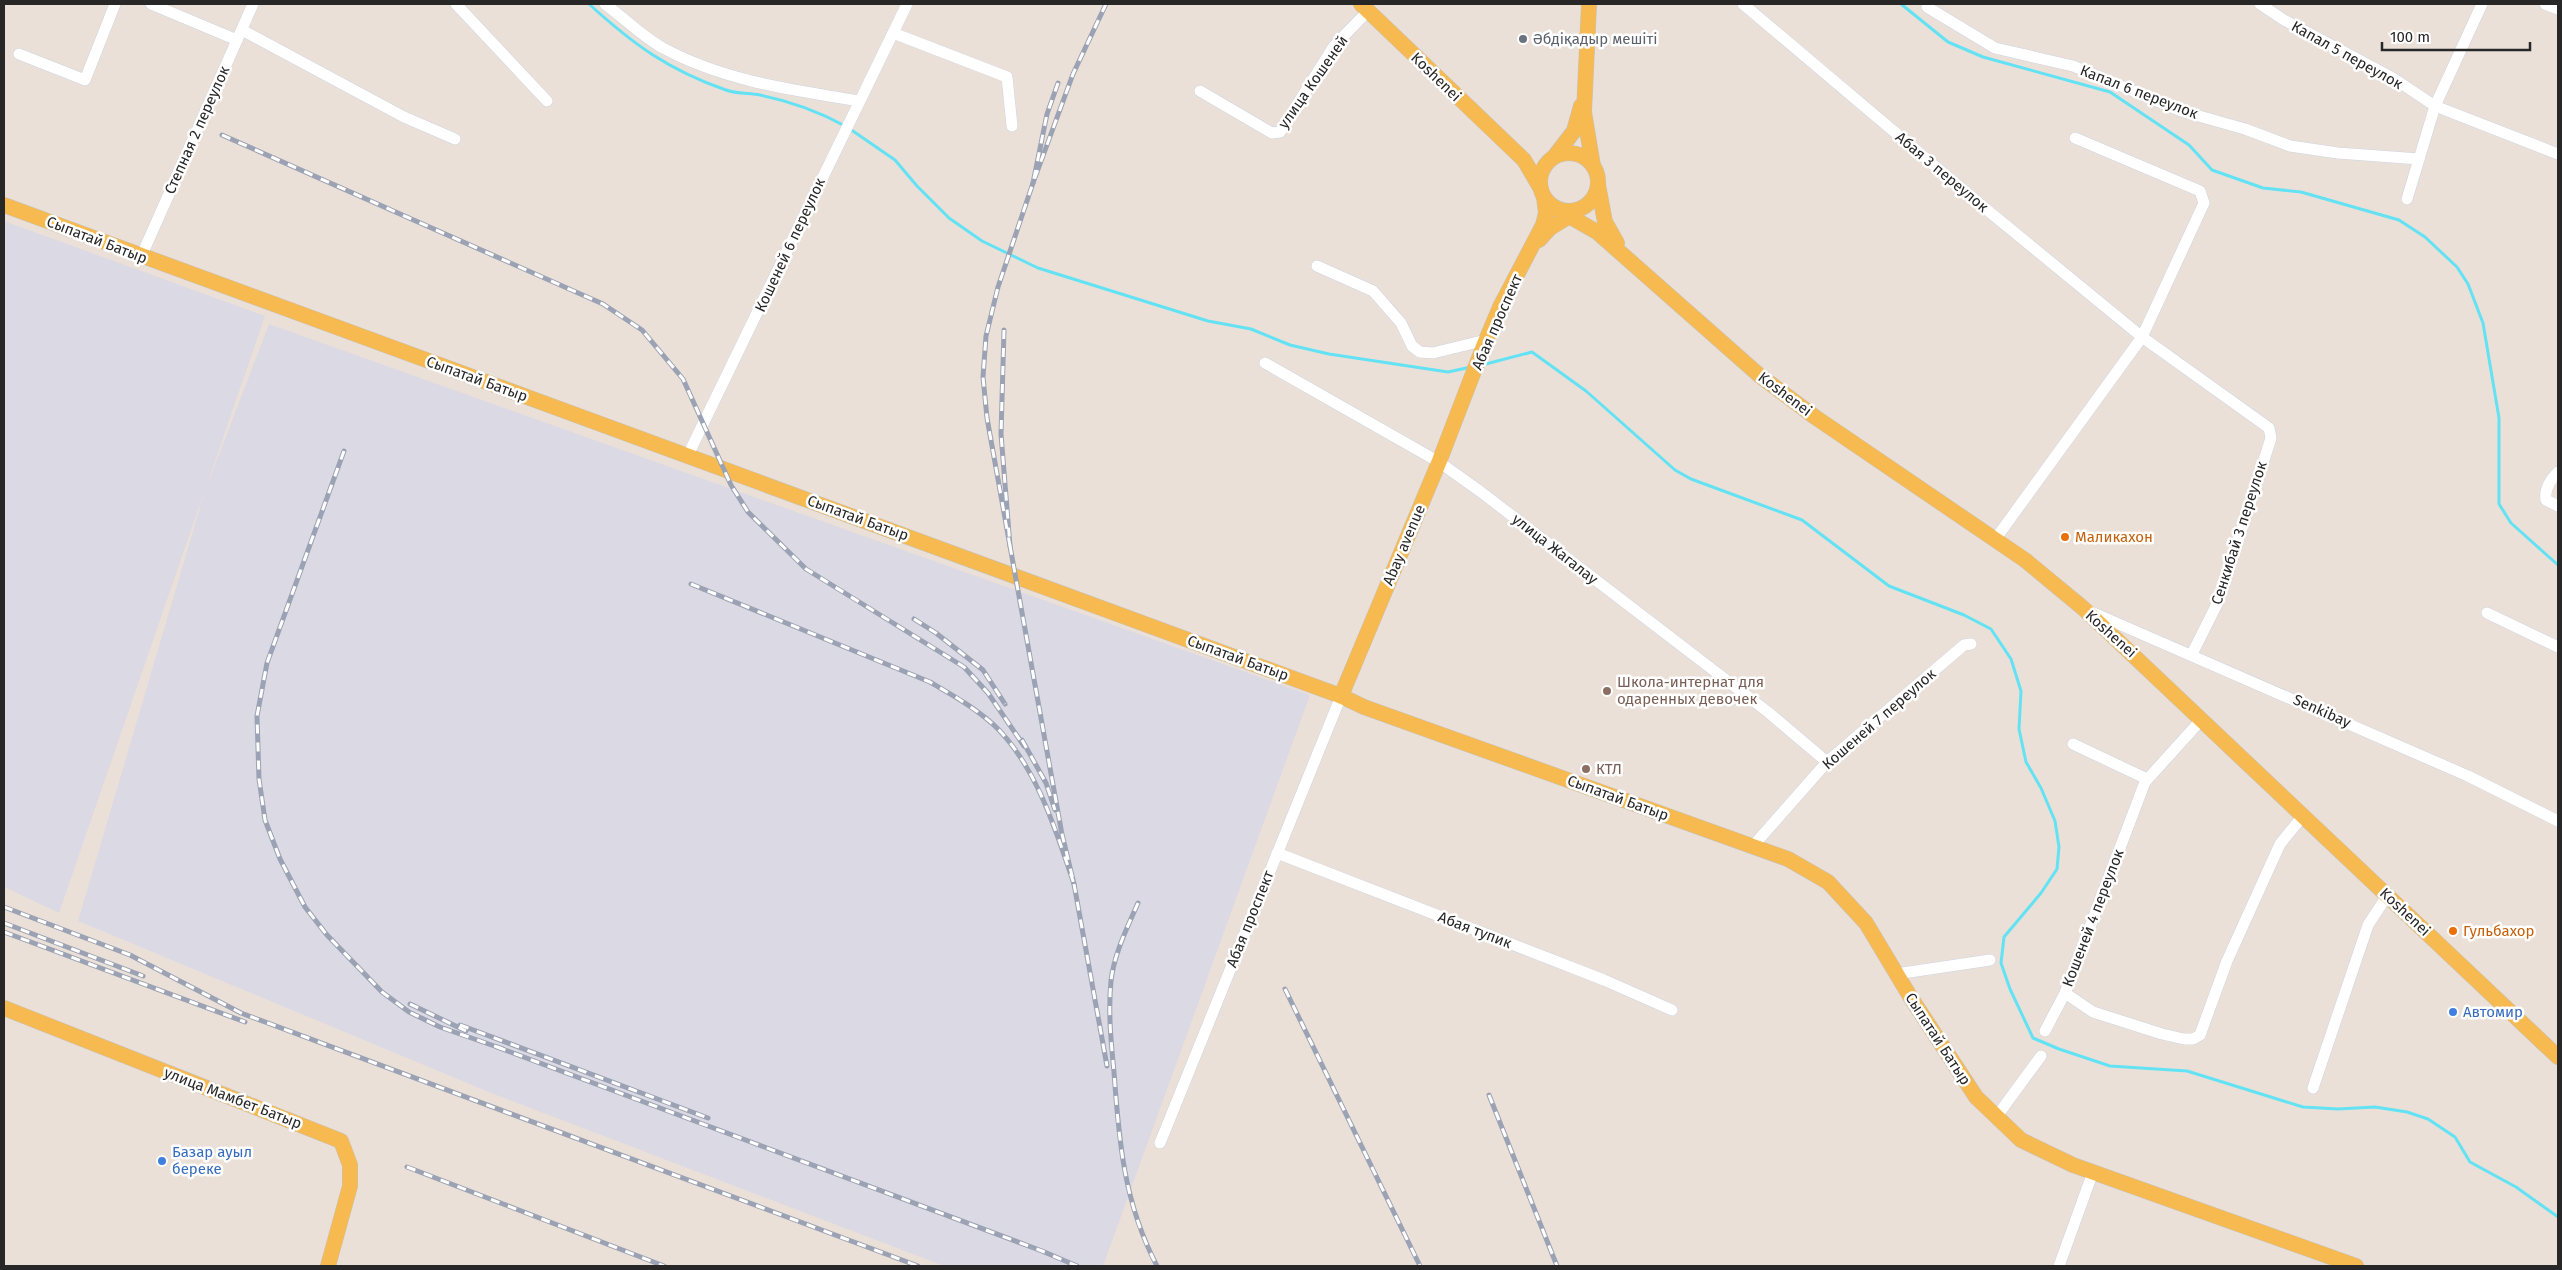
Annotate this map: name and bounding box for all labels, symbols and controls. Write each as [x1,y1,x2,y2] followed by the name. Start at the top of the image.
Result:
[2288,17,2406,93] street label: Капал 5 переулок
[2382,20,2530,52] scale bar
[2390,28,2430,46] text: 100 m
[1533,30,1658,48] place label: Әбдіқадыр мешіті
[1274,32,1352,132] street label: улица Кошеней
[1517,33,1529,45] marker: Әбдіқадыр мешіті
[1407,49,1465,105] street label: Koshenei
[2077,61,2201,123] street label: Капал 6 переулок
[161,63,233,197] street label: Степная 2 переулок
[1892,128,1992,216] street label: Абая 3 переулок
[751,175,829,315] street label: Кошеней 6 переулок
[44,213,150,267] street label: Сыпатай Батыр
[1468,271,1526,373] street label: Абая проспект
[424,352,530,406] street label: Сыпатай Батыр
[1755,368,1815,420] street label: Koshenei
[2207,459,2271,607] street label: Сенкибай 3 переулок
[805,491,911,545] street label: Сыпатай Батыр
[1379,502,1429,588] street label: Abay avenue
[1508,510,1602,589] street label: улица Жагалау
[2075,528,2153,546] place label: Маликахон
[2059,531,2071,543] marker: Маликахон
[2082,606,2140,662] street label: Koshenei
[1185,631,1291,685] street label: Сыпатай Батыр
[1819,665,1940,773] street label: Кошеней 7 переулок
[1617,673,1764,708] place label: Школа-интернат для одаренных девочек
[1601,685,1613,697] marker: Школа-интернат для одаренных девочек
[2290,690,2354,732] street label: Senkibay
[1596,760,1622,778] place label: КТЛ
[1580,763,1592,775] marker: КТЛ
[1565,771,1671,825] street label: Сыпатай Батыр
[2058,846,2128,989] street label: Кошеней 4 переулок
[1222,868,1278,970] street label: Абая проспект
[2376,884,2434,940] street label: Koshenei
[1436,908,1515,952] street label: Абая тупик
[2463,922,2535,940] place label: Гульбахор
[2447,925,2459,937] marker: Гульбахор
[1901,989,1975,1089] street label: Сыпатай Батыр
[2463,1003,2523,1021] place label: Автомир
[2447,1006,2459,1018] marker: Автомир
[162,1063,304,1133] street label: улица Мамбет Батыр
[172,1143,252,1178] place label: Базар ауыл береке
[156,1155,168,1167] marker: Базар ауыл береке

